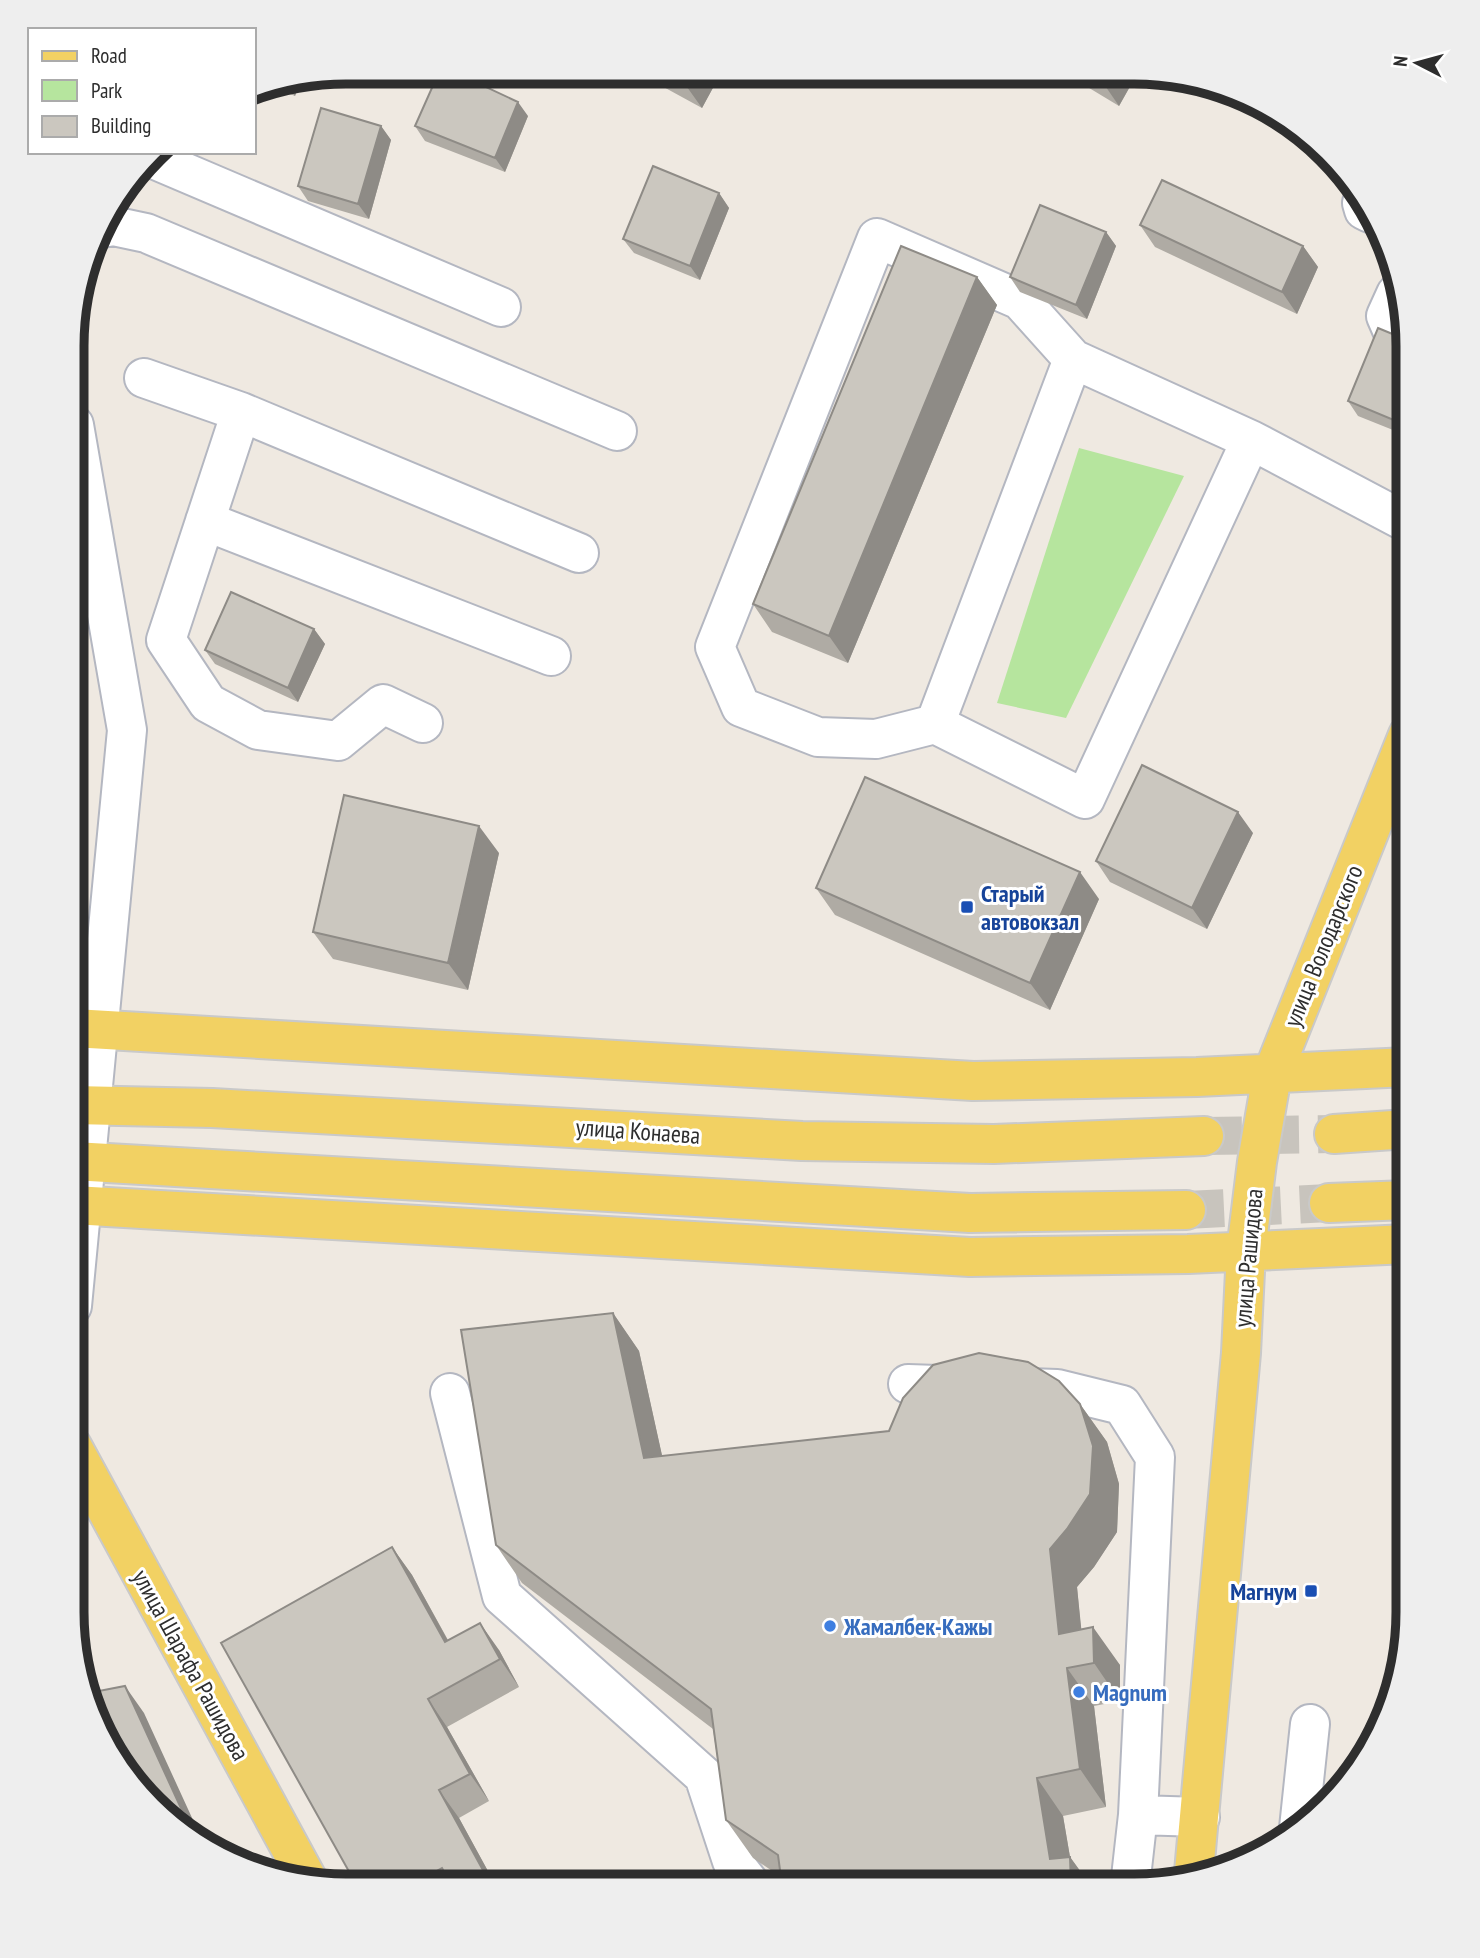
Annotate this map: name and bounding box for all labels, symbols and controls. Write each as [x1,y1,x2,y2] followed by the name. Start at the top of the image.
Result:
[28,28,256,154] legend
[1382,28,1452,98] north arrow
[91,42,127,69] text: Road
[1388,55,1413,68] text: N
[91,77,122,104] text: Park
[91,112,151,139] text: Building
[1276,861,1370,1031] street label: улица Володарского
[981,878,1079,937] place label: Старый автовокзал
[959,899,975,915] marker: Старый автовокзал
[575,1111,701,1151] street label: улица Конаева
[1226,1187,1270,1329] street label: улица Рашидова
[126,1564,256,1766] street label: улица Шарафа Рашидова
[1230,1576,1297,1607] place label: Магнум
[1303,1583,1319,1599] marker: Магнум
[843,1611,993,1642] place label: Жамалбек-Кажы
[822,1618,838,1634] marker: Жамалбек-Кажы
[1093,1677,1167,1708] place label: Magnum
[1071,1684,1087,1700] marker: Magnum

